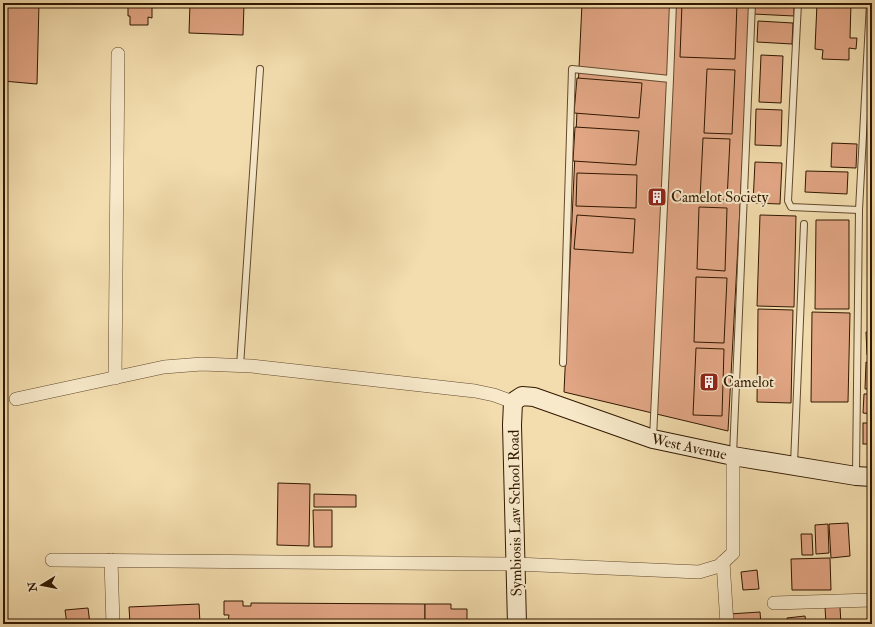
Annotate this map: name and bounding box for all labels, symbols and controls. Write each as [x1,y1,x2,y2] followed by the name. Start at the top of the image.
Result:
[646,186,668,208] building icon: Camelot Society
[671,188,769,207] place label: Camelot Society
[698,371,720,393] building icon: Camelot
[723,373,774,392] place label: Camelot
[505,429,526,596] street label: Symbiosis Law School Road
[648,430,729,464] street label: West Avenue
[22,565,62,605] north arrow
[25,580,40,594] text: N

